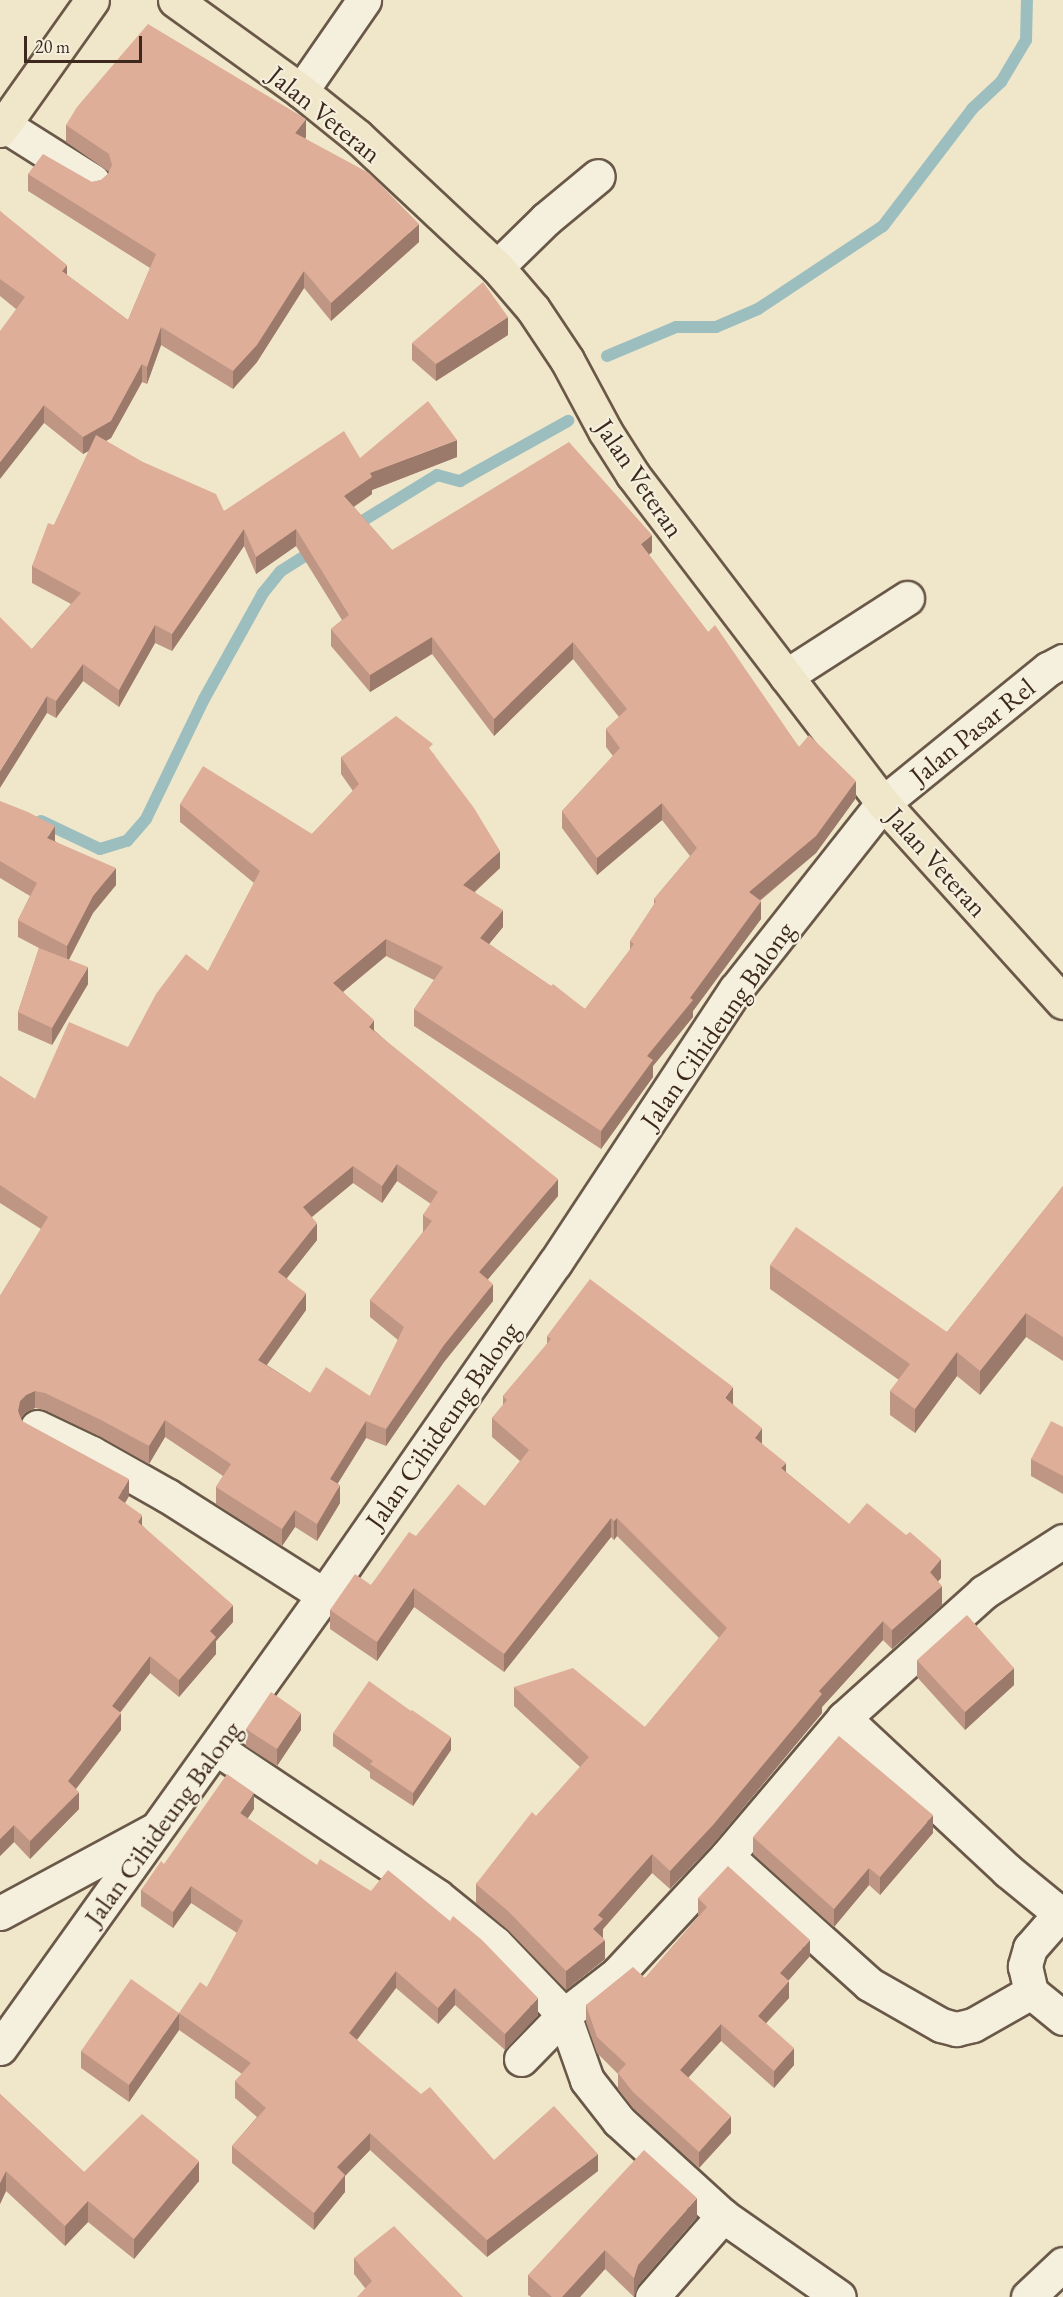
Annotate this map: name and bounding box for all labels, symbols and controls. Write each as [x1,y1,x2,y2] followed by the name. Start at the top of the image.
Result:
[27,24,146,62] scale bar
[35,35,70,58] text: 20 m
[262,59,388,169] street label: Jalan Veteran
[589,413,691,543] street label: Jalan Veteran
[903,671,1041,791] street label: Jalan Pasar Rel
[879,801,995,923] street label: Jalan Veteran
[633,915,801,1135] street label: Jalan Cihideung Balong
[358,1315,526,1535] street label: Jalan Cihideung Balong
[77,1714,247,1932] street label: Jalan Cihideung Balong

